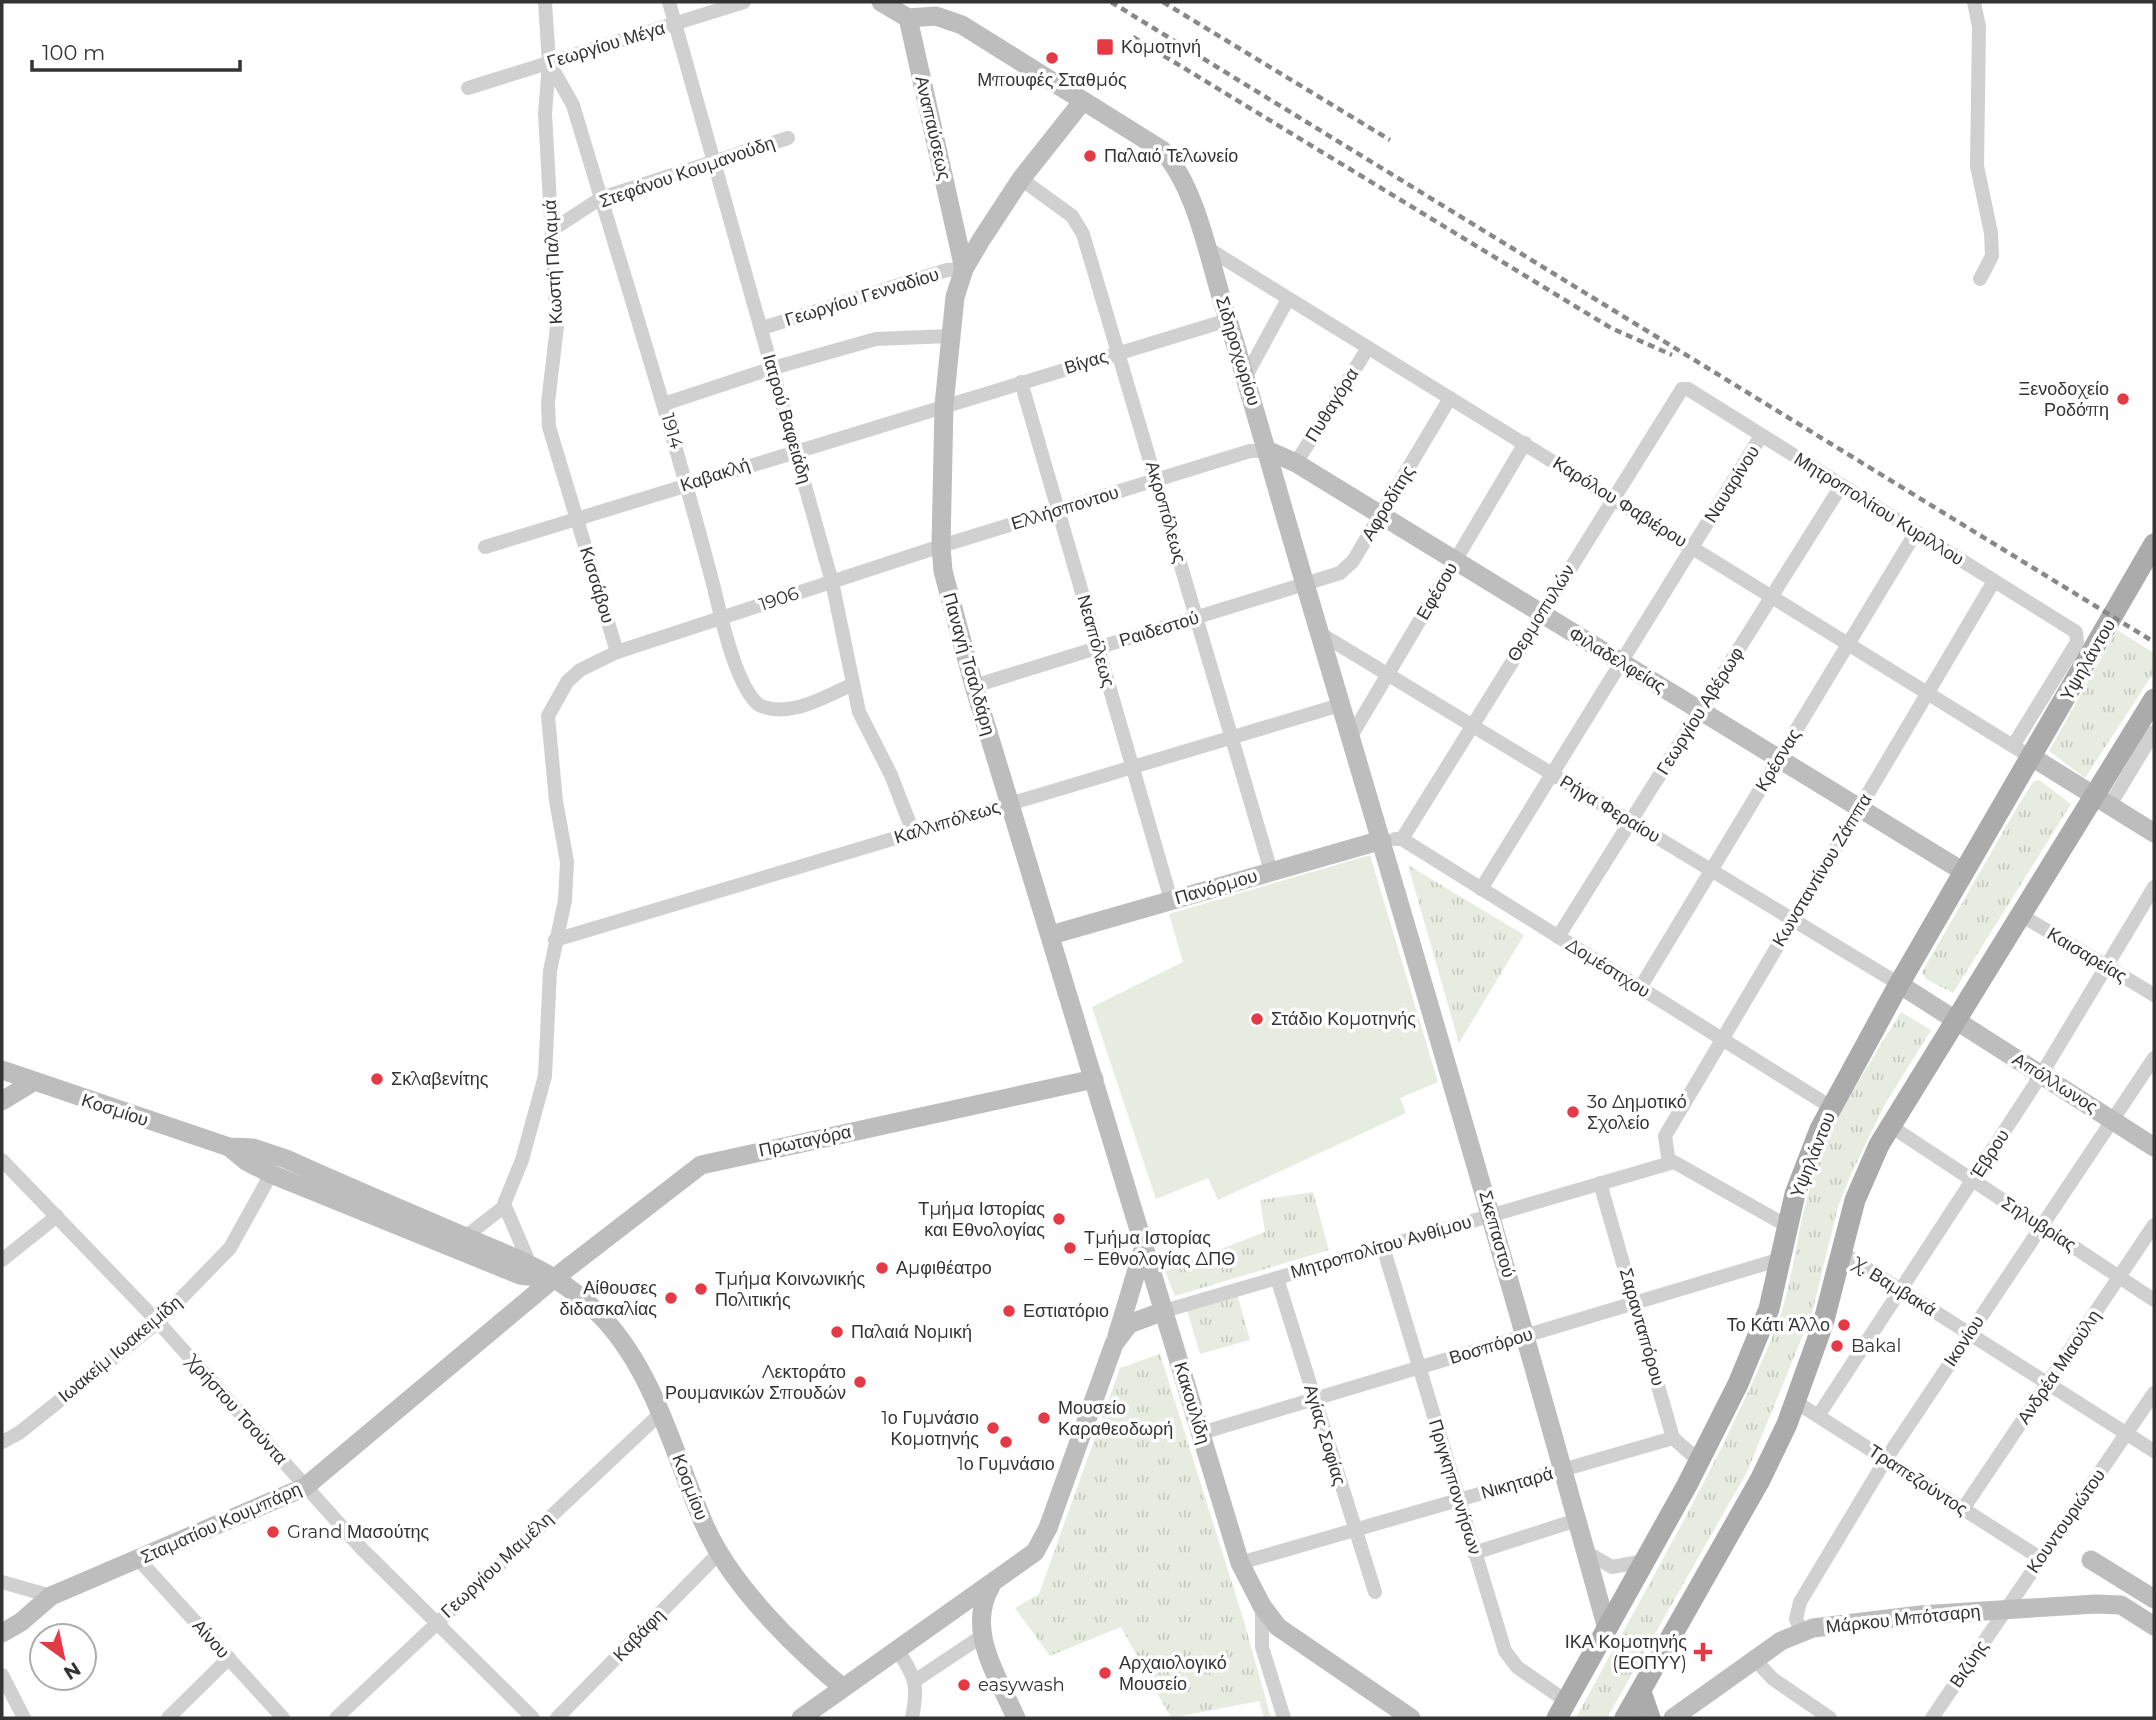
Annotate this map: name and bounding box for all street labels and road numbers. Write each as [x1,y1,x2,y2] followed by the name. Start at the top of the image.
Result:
[544,17,668,73] street label: Γεωργίου Μέγα
[910,74,956,183] street label: Αναπαύσεως
[596,132,778,212] street label: Στεφάνου Κουμανούδη
[539,199,567,325] street label: Κωστή Παλαμά
[782,263,942,331] street label: Γεωργίου Γενναδίου
[1211,294,1265,408] street label: Σιδηροχωρίου
[1062,345,1111,379] street label: Βίγας
[758,352,816,486] street label: Ιατρού Βαφειάδη
[1301,364,1363,446] street label: Πυθαγόρα
[656,411,688,451] street label: 1914
[1700,441,1764,527] street label: Ναυαρίνου
[1790,448,1968,570] street label: Μητροπολίτου Κυρίλλου
[1549,452,1691,552] street label: Καρόλου Φαβιέρου
[677,453,753,497] street label: Καβακλή
[1141,459,1191,566] street label: Ακροπόλεως
[1357,461,1419,545] street label: Αφροδίτης
[1009,481,1121,535] street label: Ελλήσποντου
[575,544,619,626] street label: Κισσάβου
[1412,558,1462,624] street label: Εφέσου
[1502,560,1580,666] street label: Θερμοπυλών
[756,582,802,616] street label: 1906
[938,590,1000,738] street label: Παναγή Τσαλδάρη
[1072,592,1120,690] street label: Νεαπόλεως
[1116,606,1202,652] street label: Ραιδεστού
[2056,615,2120,705] street label: Υψηλάντου
[1565,622,1670,698] street label: Φιλαδελφείας
[1652,643,1748,779] street label: Γεωργίου Αβέρωφ
[1751,724,1805,795] street label: Κρέσνας
[1556,770,1664,848] street label: Ρήγα Φεραίου
[1768,789,1876,951] street label: Κωνσταντίνου Ζάππα
[892,795,1003,848] street label: Καλλιπόλεως
[1172,865,1260,909] street label: Πανόρμου
[2043,923,2131,988] street label: Καισαρείας
[1562,934,1654,1002] street label: Δομέστιχου
[2008,1048,2102,1118] street label: Απόλλωνος
[79,1089,151,1131] street label: Κοσμίου
[1786,1109,1840,1201] street label: Υψηλάντου
[757,1120,853,1162] street label: Πρωταγόρα
[1965,1125,2014,1184] street label: Έβρου
[1474,1188,1520,1280] street label: Σκεπαστού
[1998,1192,2081,1256] street label: Σηλυβρίας
[1288,1211,1474,1283] street label: Μητροπολίτου Ανθίμου
[1847,1251,1940,1321] street label: Χ. Βαμβακά
[1615,1266,1669,1388] street label: Σαρανταπόρου
[54,1291,186,1407] street label: Ιωακείμ Ιωακειμίδη
[2013,1306,2105,1428] street label: Ανδρέα Μιαούλη
[1939,1311,1989,1371] street label: Ικονίου
[1447,1323,1535,1369] street label: Βοσπόρου
[180,1349,292,1469] street label: Χρήστου Τσούντα
[1169,1359,1215,1447] street label: Κακουλίδη
[1299,1382,1351,1488] street label: Αγίας Σοφίας
[1424,1417,1486,1557] street label: Πριγκηποννήσων
[1864,1440,1972,1520] street label: Τραπεζούντος
[667,1451,713,1523] street label: Κοσμίου
[1478,1462,1556,1504] street label: Νικηταρά
[2022,1465,2110,1577] street label: Κουντουριώτου
[137,1478,305,1568] street label: Σταματίου Κουμπάρη
[436,1507,558,1623] street label: Γεωργίου Μαμέλη
[1825,1600,1981,1638] street label: Μάρκου Μπότσαρη
[609,1604,669,1666] street label: Καβάφη
[188,1615,234,1663] street label: Αίνου
[1945,1636,1993,1692] street label: Βιζύης

